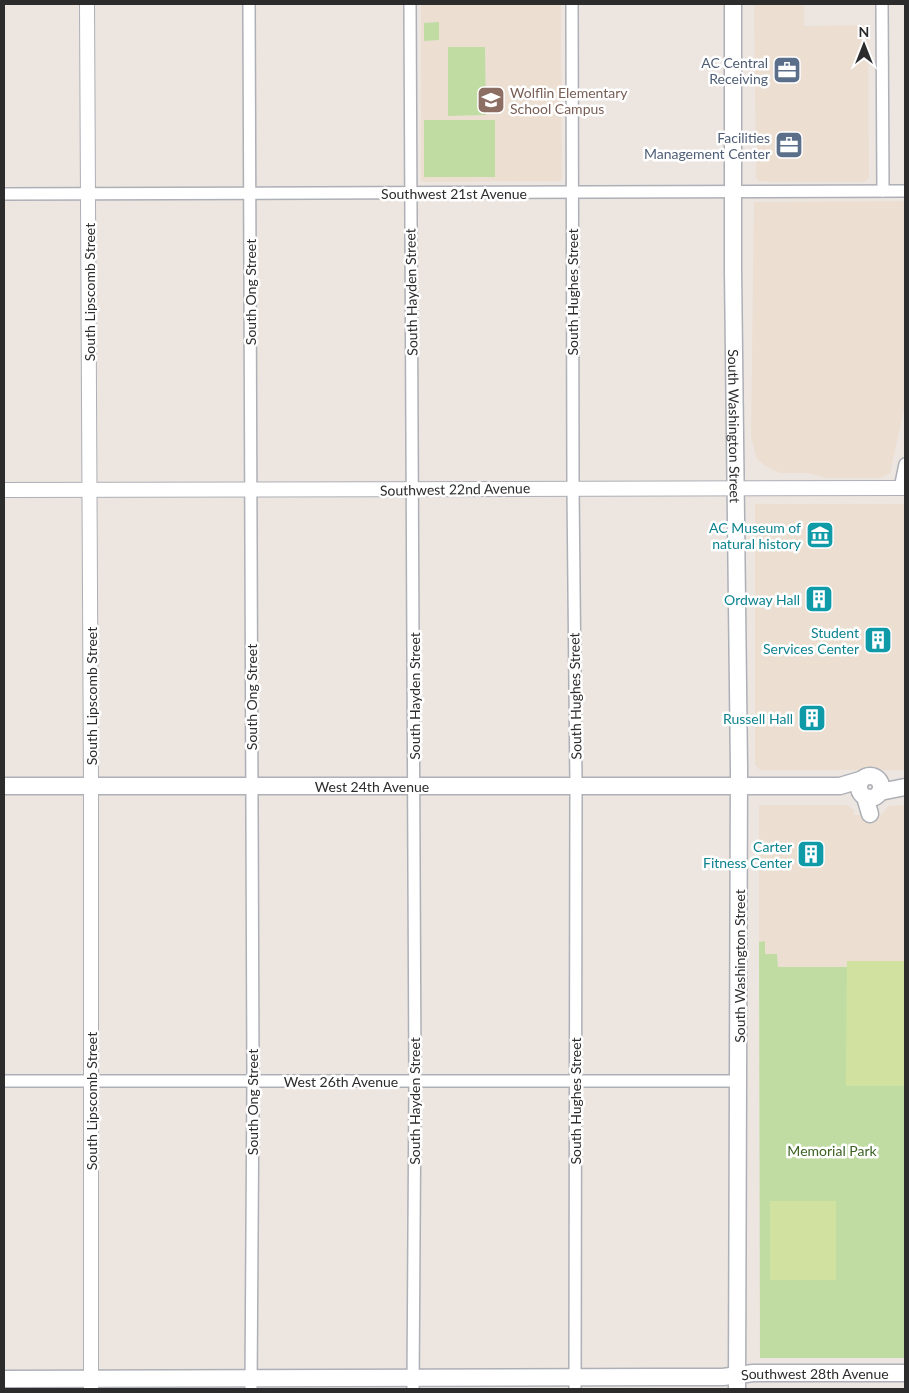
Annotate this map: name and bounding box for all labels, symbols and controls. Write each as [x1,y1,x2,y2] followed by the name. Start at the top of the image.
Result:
[839,20,889,70] north arrow
[859,23,869,40] text: N
[701,54,768,87] place label: AC Central Receiving
[772,55,802,85] office icon: AC Central Receiving
[510,84,628,117] place label: Wolflin Elementary School Campus
[476,85,506,115] school or university icon: Wolflin Elementary School Campus
[644,129,770,162] place label: Facilities Management Center
[774,130,804,160] office icon: Facilities Management Center
[381,185,527,202] street label: Southwest 21st Avenue
[81,223,98,361] street label: South Lipscomb Street
[401,228,421,356] street label: South Hayden Street
[564,228,581,356] street label: South Hughes Street
[242,239,259,345] street label: South Ong Street
[725,349,744,503] street label: South Washington Street
[380,479,530,499] street label: Southwest 22nd Avenue
[709,519,802,552] place label: AC Museum of natural history
[805,520,835,550] museum icon: AC Museum of natural history
[804,584,834,614] building icon: Ordway Hall
[724,591,800,608] place label: Ordway Hall
[763,624,859,657] place label: Student Services Center
[863,625,893,655] building icon: Student Services Center
[83,627,100,765] street label: South Lipscomb Street
[406,632,423,760] street label: South Hayden Street
[565,632,585,760] street label: South Hughes Street
[243,644,260,750] street label: South Ong Street
[797,703,827,733] building icon: Russell Hall
[723,710,793,727] place label: Russell Hall
[315,778,429,795] street label: West 24th Avenue
[703,838,792,871] place label: Carter Fitness Center
[796,839,826,869] building icon: Carter Fitness Center
[731,889,748,1043] street label: South Washington Street
[83,1032,100,1170] street label: South Lipscomb Street
[406,1037,423,1165] street label: South Hayden Street
[567,1037,584,1165] street label: South Hughes Street
[244,1049,261,1155] street label: South Ong Street
[284,1073,398,1090] street label: West 26th Avenue
[787,1142,878,1159] park label: Memorial Park
[740,1364,889,1383] street label: Southwest 28th Avenue

